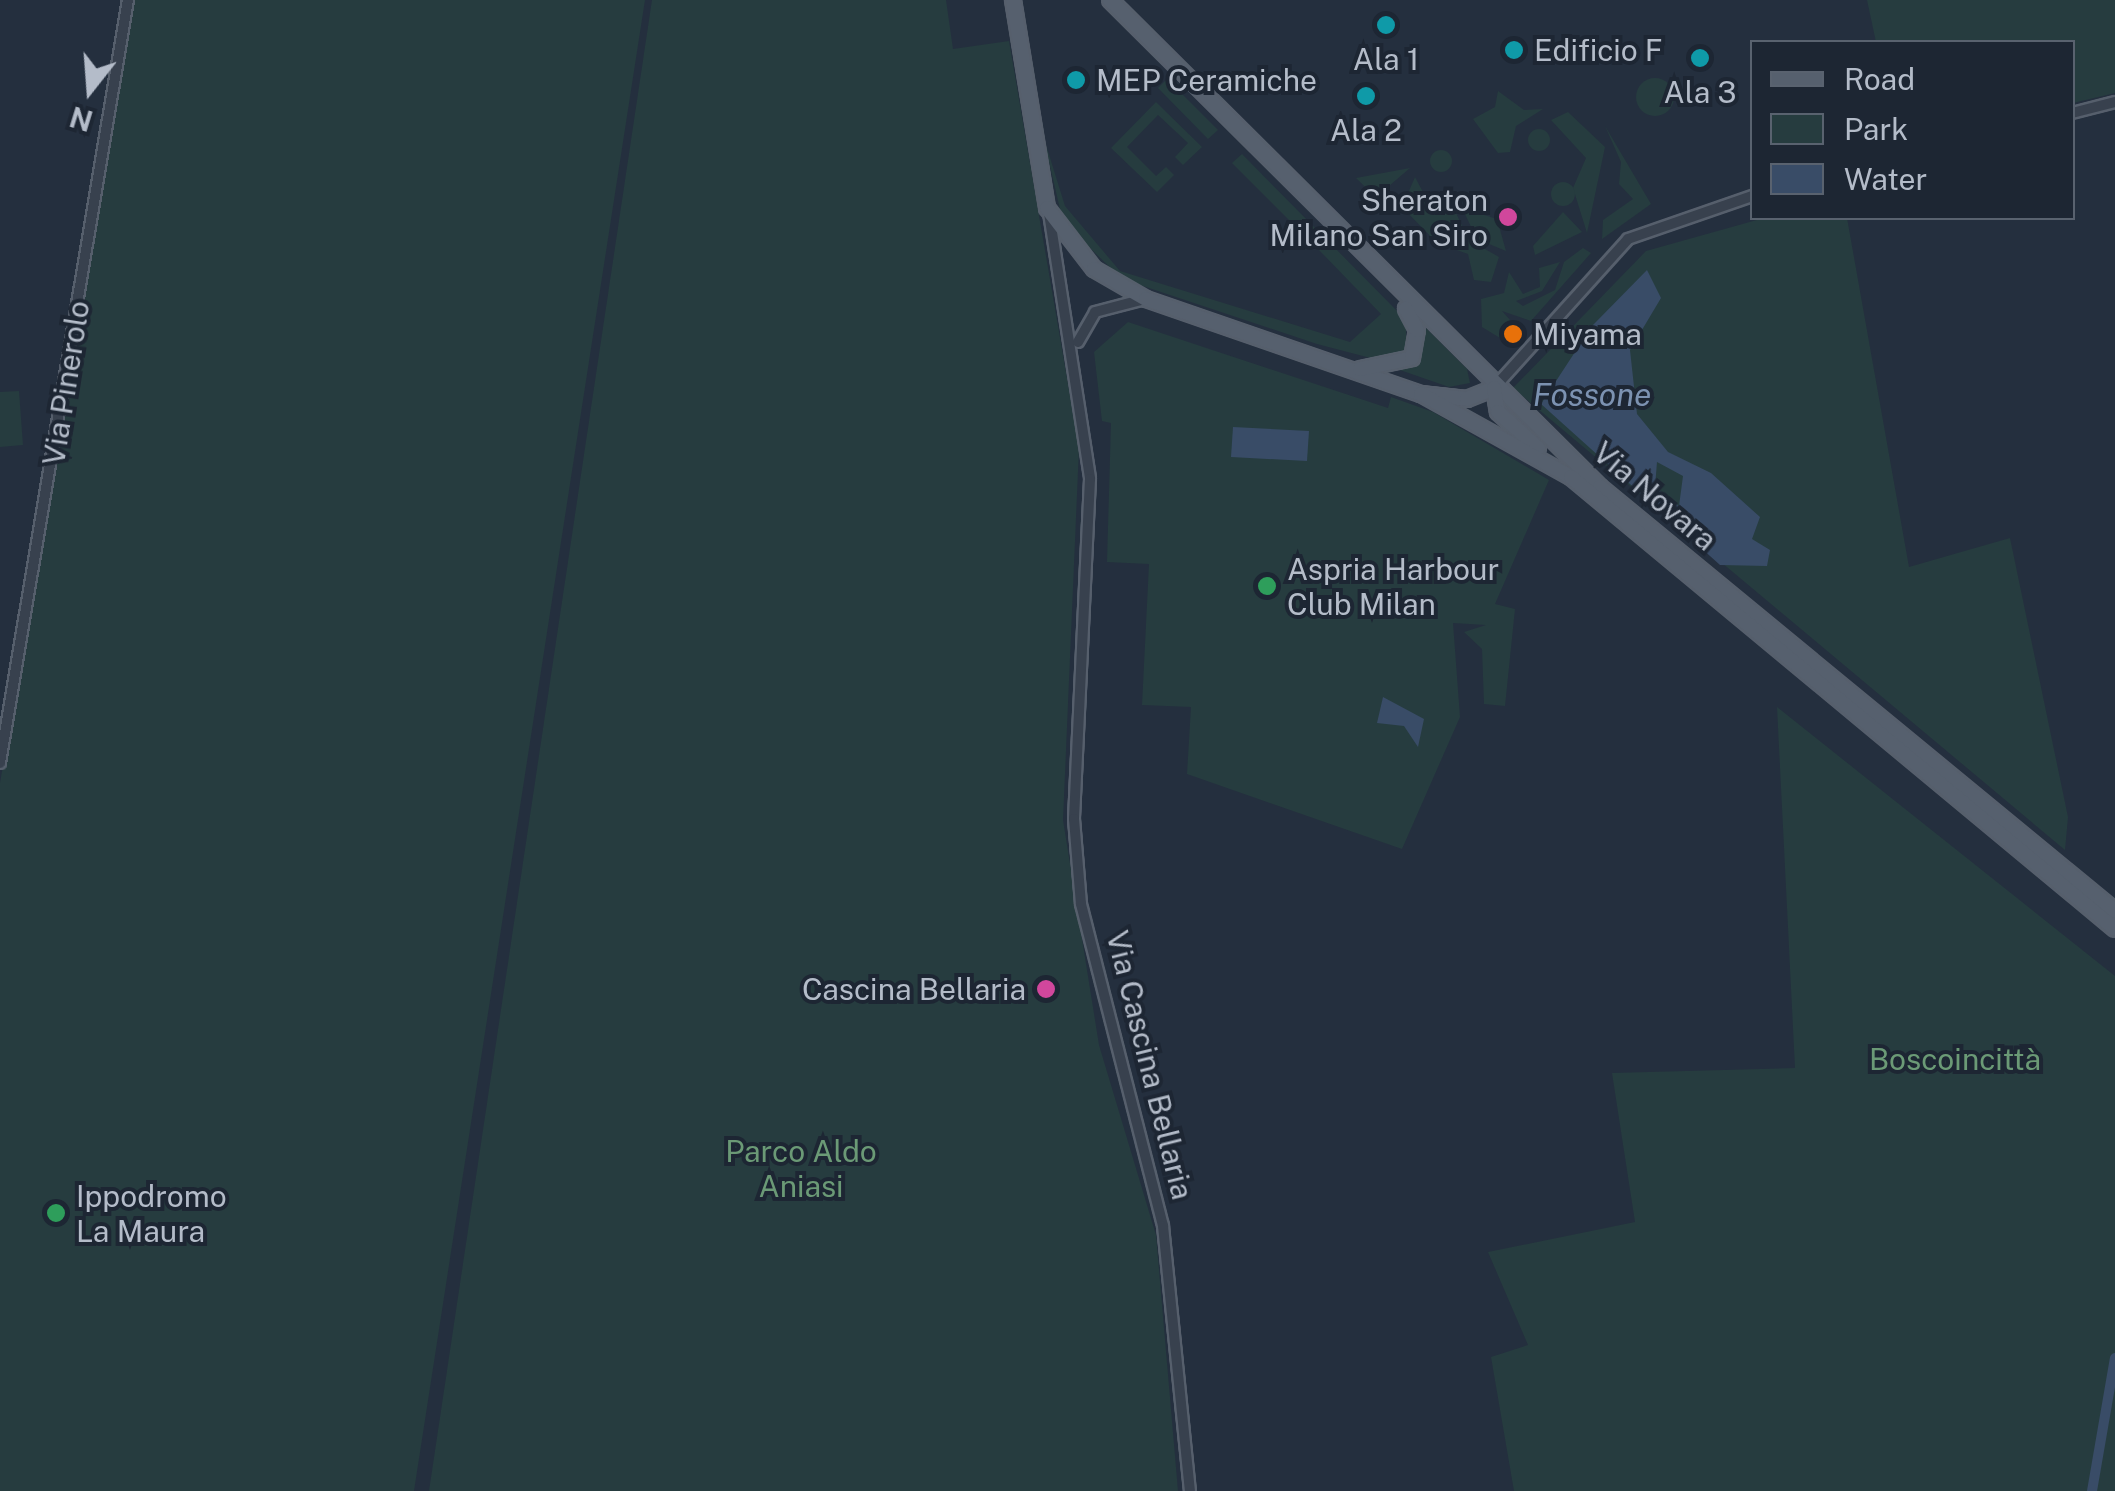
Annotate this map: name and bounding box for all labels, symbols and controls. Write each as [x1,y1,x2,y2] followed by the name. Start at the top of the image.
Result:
[1375,14,1397,36] marker: Ala 1
[1534,32,1663,68] place label: Edificio F
[1503,39,1525,61] marker: Edificio F
[40,40,140,140] north arrow
[1750,40,2075,220] legend
[1353,41,1419,77] place label: Ala 1
[1689,47,1711,69] marker: Ala 3
[1844,61,1915,97] text: Road
[1096,62,1317,98] place label: MEP Ceramiche
[1065,69,1087,91] marker: MEP Ceramiche
[1663,74,1737,110] place label: Ala 3
[1355,85,1377,107] marker: Ala 2
[66,100,96,138] text: N
[1844,111,1908,147] text: Park
[1330,112,1402,148] place label: Ala 2
[1844,161,1927,197] text: Water
[1269,182,1488,252] place label: Sheraton Milano San Siro
[1497,206,1519,228] marker: Sheraton Milano San Siro
[35,298,97,468] street label: Via Pinerolo
[1533,316,1642,352] place label: Miyama
[1502,323,1524,345] marker: Miyama
[1533,376,1651,414] water label: Fossone
[1586,434,1724,558] street label: Via Novara
[1287,551,1499,622] place label: Aspria Harbour Club Milan
[1256,575,1278,597] marker: Aspria Harbour Club Milan
[1099,927,1201,1203] street label: Via Cascina Bellaria
[802,971,1026,1007] place label: Cascina Bellaria
[1035,978,1057,1000] marker: Cascina Bellaria
[1869,1041,2041,1077] park label: Boscoincittà
[725,1133,877,1204] park label: Parco Aldo Aniasi
[76,1178,227,1248] place label: Ippodromo La Maura
[45,1202,67,1224] marker: Ippodromo La Maura

